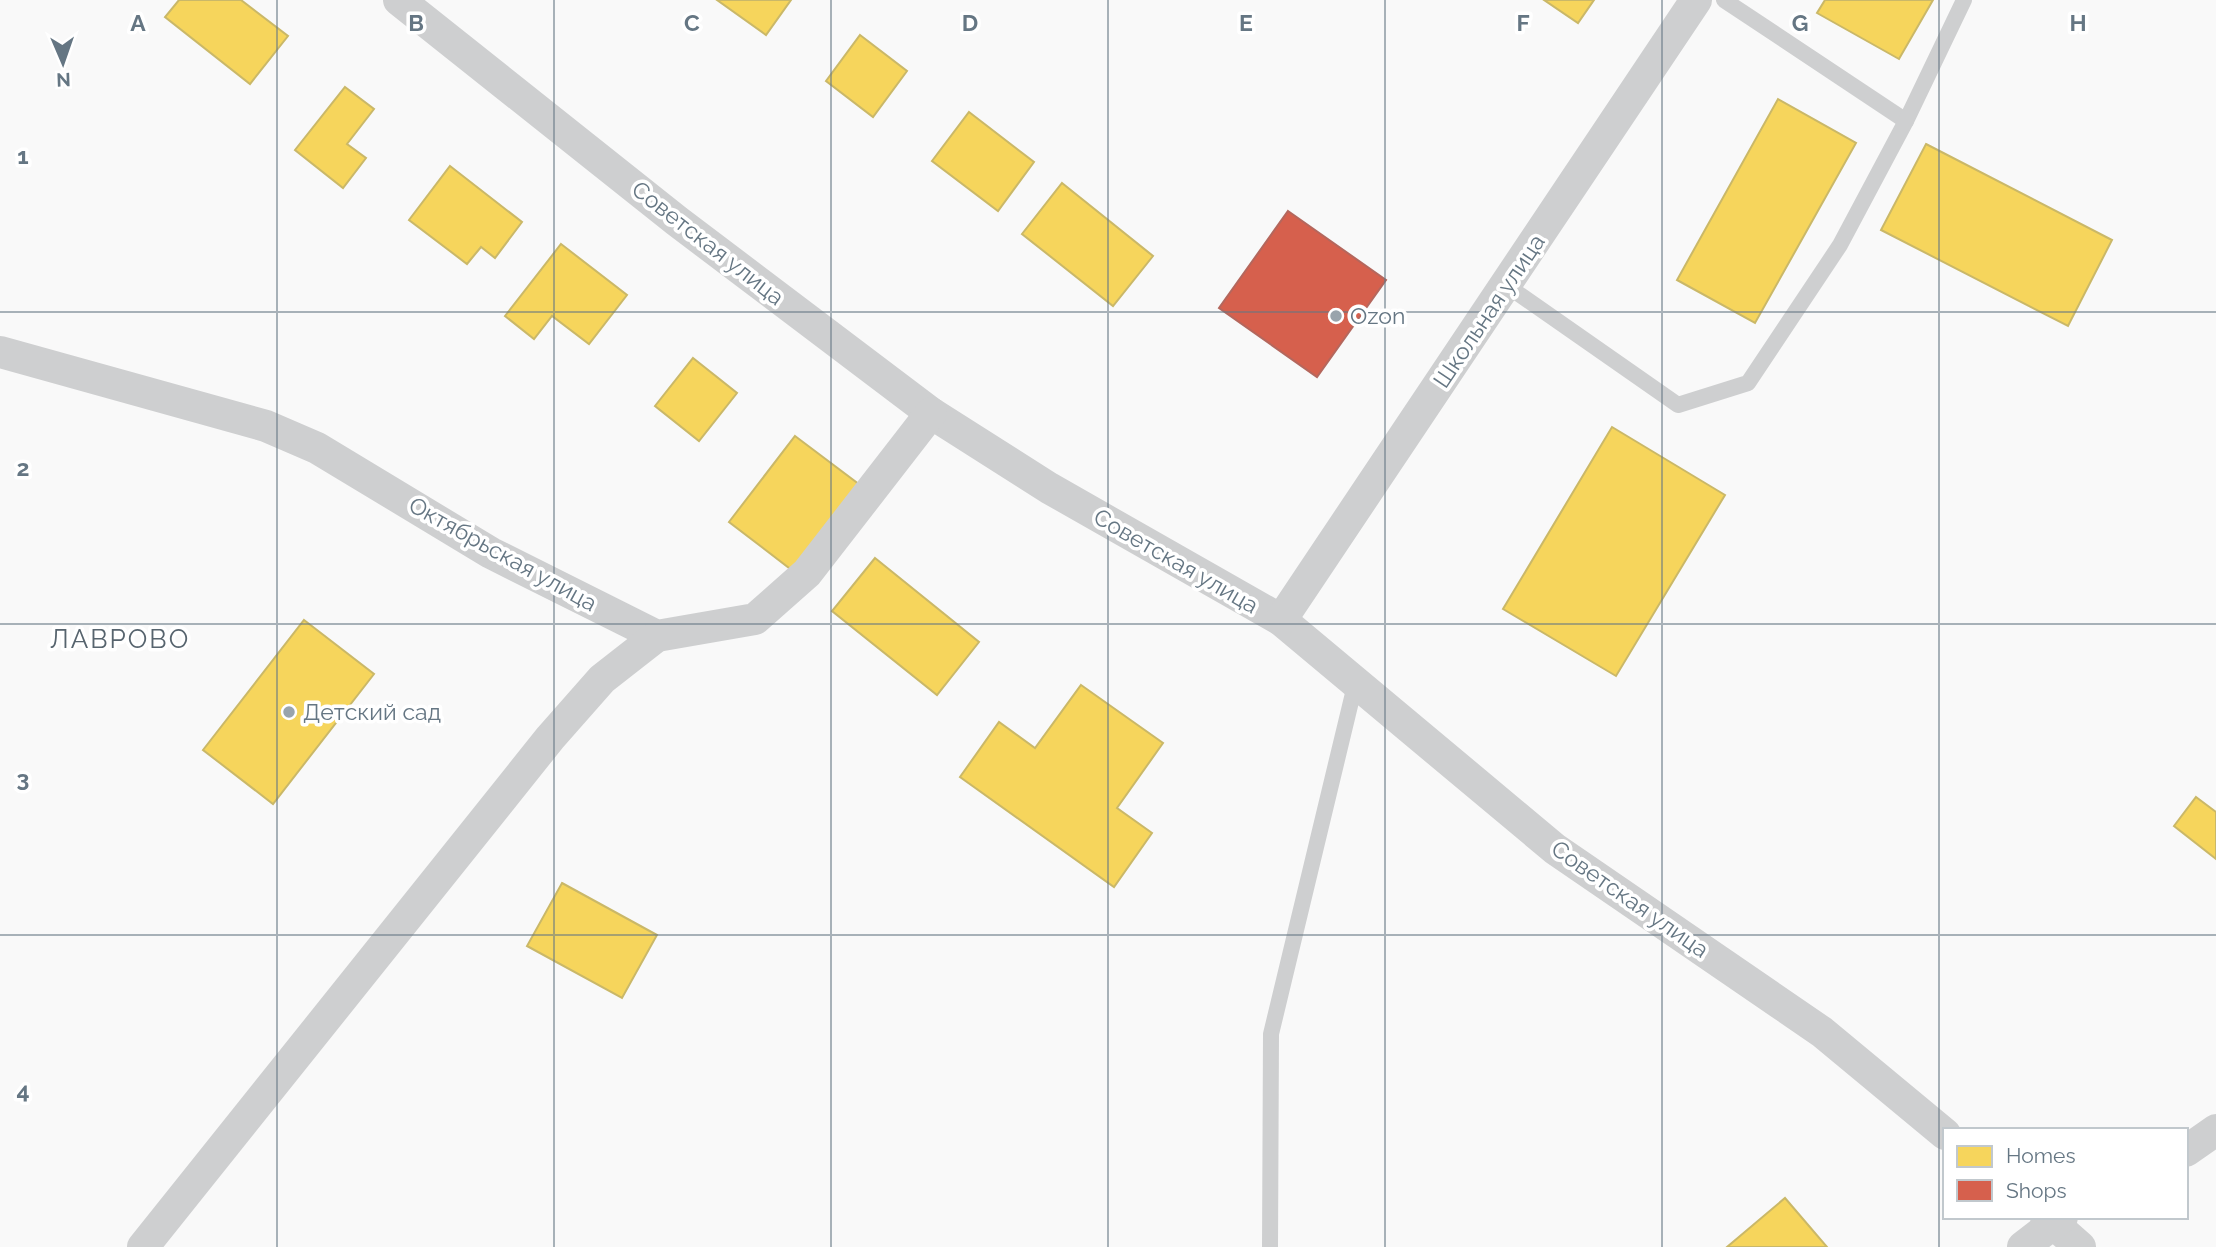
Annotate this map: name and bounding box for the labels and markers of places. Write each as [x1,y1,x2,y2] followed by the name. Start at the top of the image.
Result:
[1350,302,1405,329] place label: Ozon
[1328,308,1344,324] marker: Ozon
[303,698,441,725] place label: Детский сад
[281,704,297,720] marker: Детский сад

